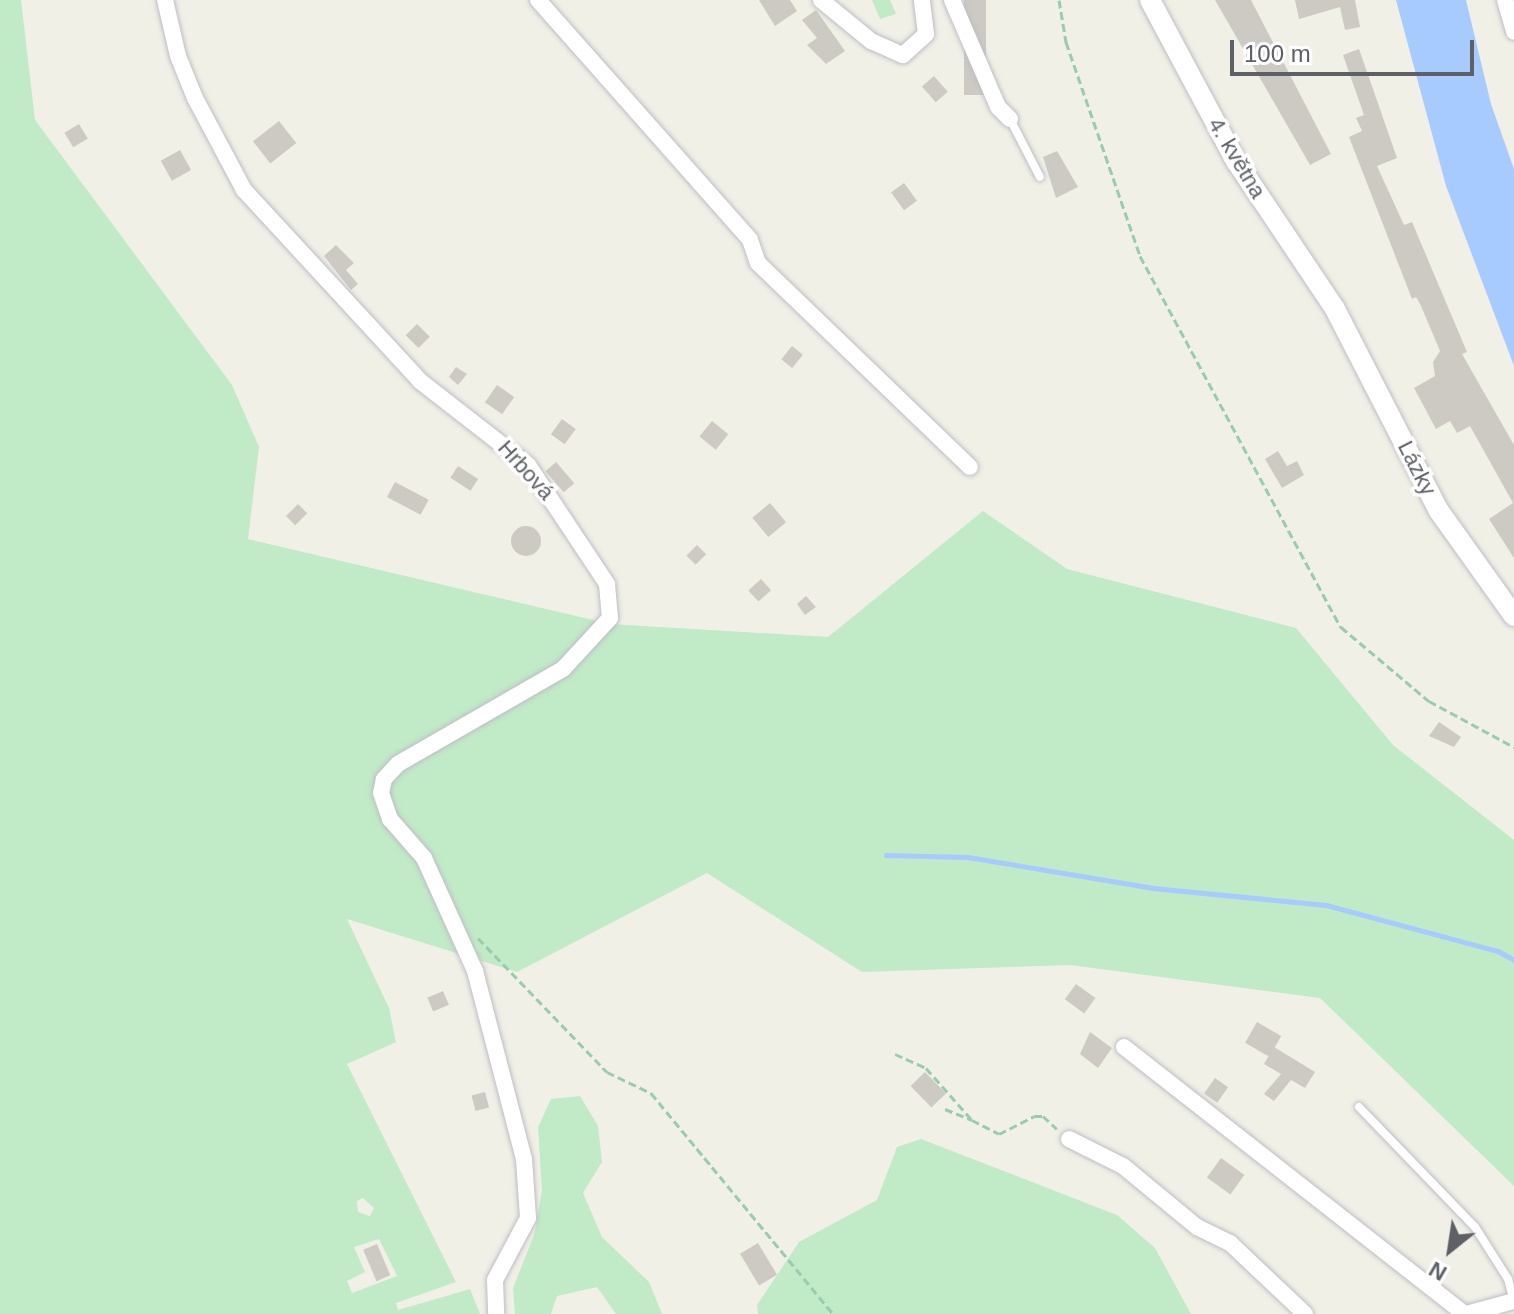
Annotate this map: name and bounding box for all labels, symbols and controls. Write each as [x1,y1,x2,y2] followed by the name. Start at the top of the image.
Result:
[1234,24,1478,74] scale bar
[1244,40,1311,67] text: 100 m
[1203,113,1271,203] street label: 4. května
[492,435,560,505] street label: Hrbová
[1392,436,1442,500] street label: Lázky
[1410,1210,1490,1290] north arrow
[1425,1256,1451,1286] text: N

